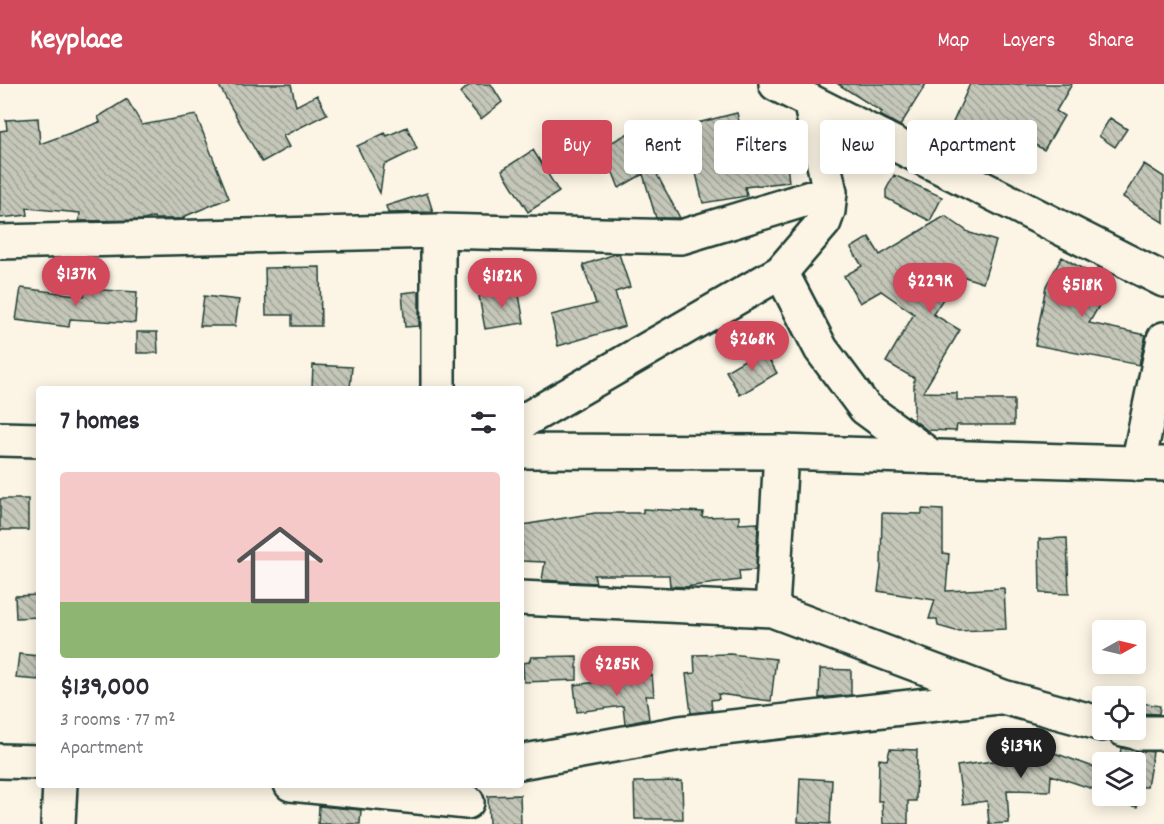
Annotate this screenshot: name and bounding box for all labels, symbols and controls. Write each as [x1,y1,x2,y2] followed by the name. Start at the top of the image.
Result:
[30,22,123,62] text: Keyplace
[938,27,969,57] text: Map
[1002,27,1055,57] text: Layers
[1088,27,1134,57] text: Share
[542,120,612,174] chip: Buy
[624,120,702,174] chip: Rent
[714,120,808,174] chip: Filters
[820,120,895,174] chip: New
[907,120,1037,174] chip: Apartment
[34,256,118,307] pin: $137K
[460,258,544,309] pin: $182K
[56,261,96,289] text: $137K
[482,263,522,291] text: $182K
[888,263,972,314] pin: $229K
[1040,267,1124,318] pin: $518K
[907,268,953,296] text: $229K
[1061,272,1103,300] text: $518K
[710,321,794,372] pin: $268K
[729,326,775,354] text: $268K
[60,404,140,441] text: 7 homes
[467,406,500,439] icon: filters
[226,511,334,619] icon: home
[1092,620,1146,674] north arrow
[1092,620,1146,806] map controls
[575,646,659,697] pin: $285K
[594,651,640,679] text: $285K
[60,670,150,707] text: $139,000
[1092,686,1146,740] button: locate
[60,707,176,735] text: 3 rooms · 77 m²
[979,728,1063,779] pin: $139K
[1000,733,1042,761] text: $139K
[60,735,143,763] text: Apartment
[1092,752,1146,806] button: layers

